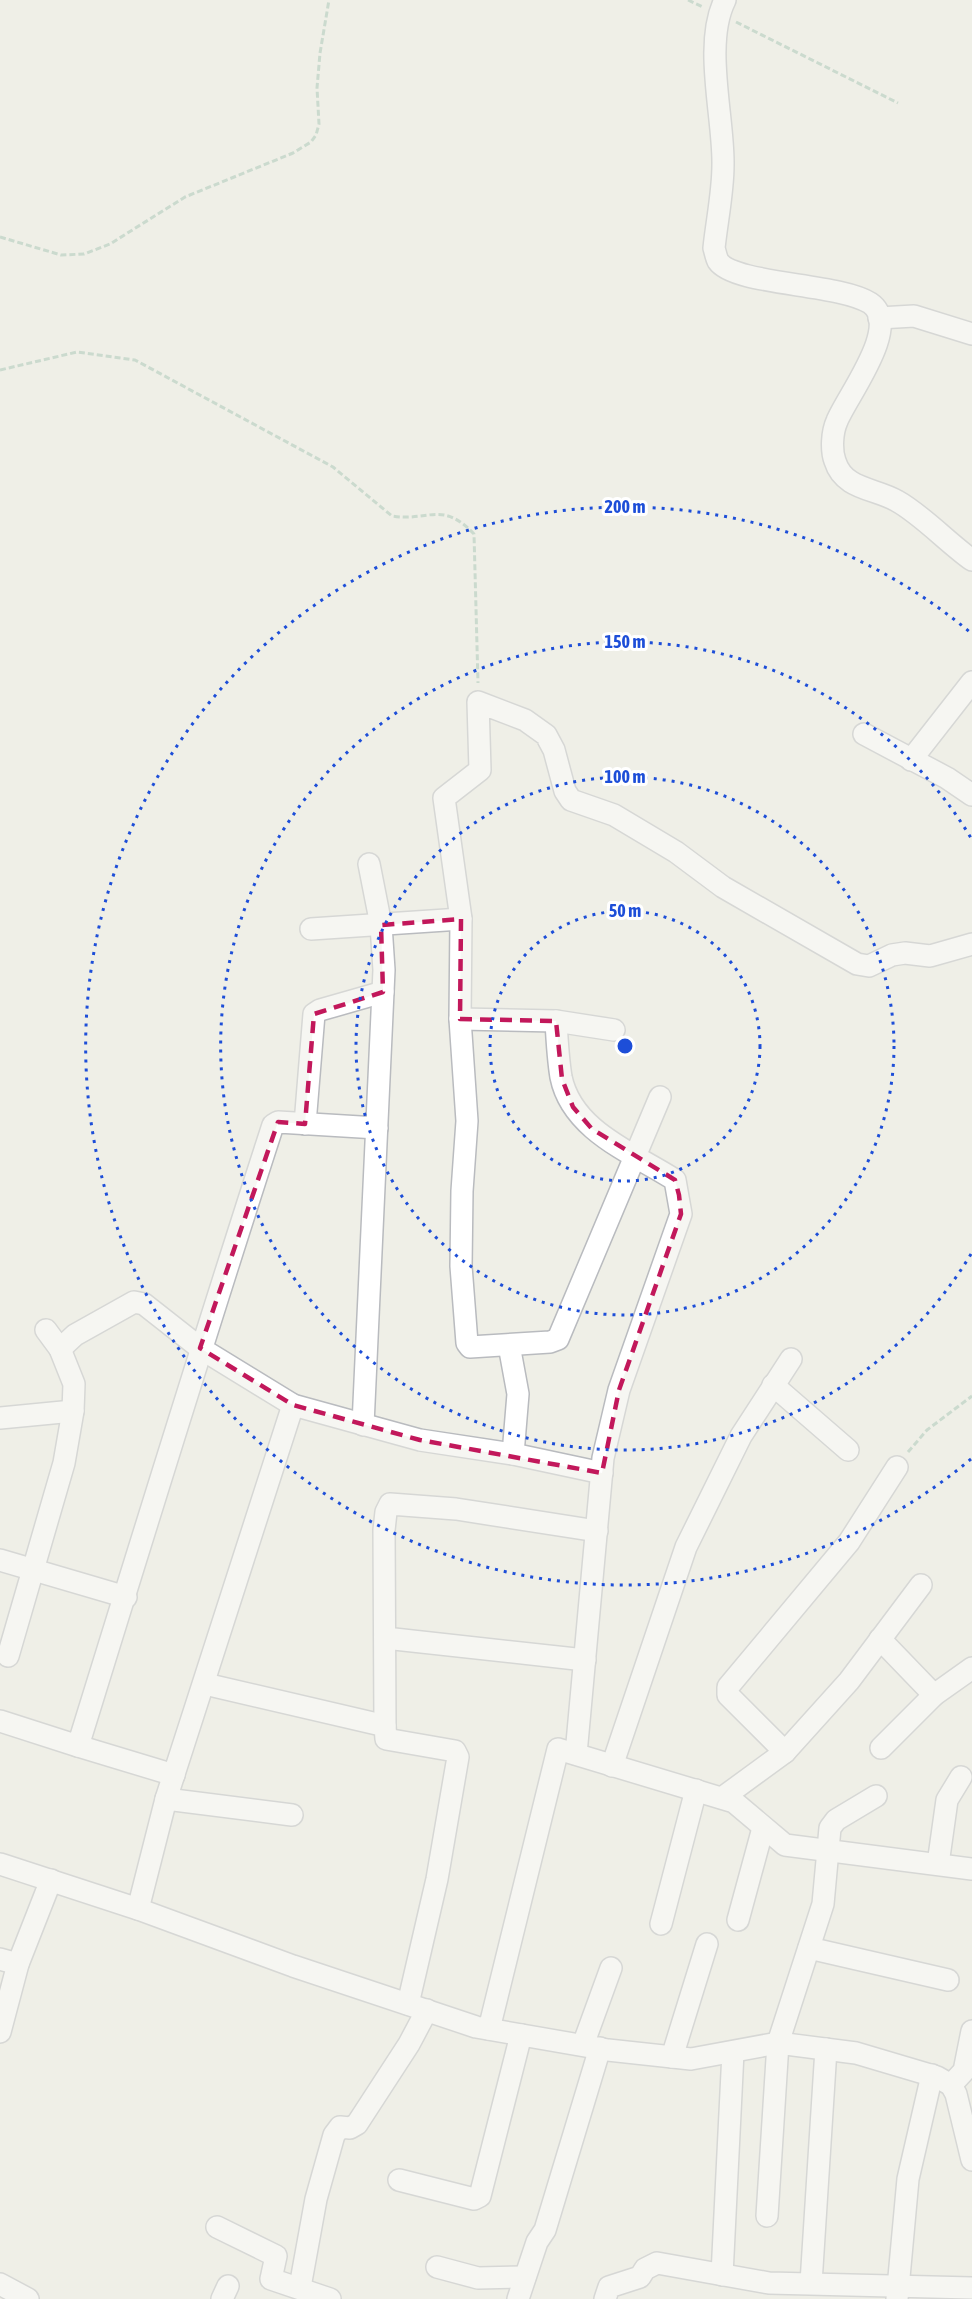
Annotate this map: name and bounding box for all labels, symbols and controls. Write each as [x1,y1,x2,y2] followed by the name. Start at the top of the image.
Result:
[605,496,645,517] text: 200 m
[605,631,645,652] text: 150 m
[605,766,645,787] text: 100 m
[609,900,641,921] text: 50 m
[615,1036,635,1056] centre of rings

